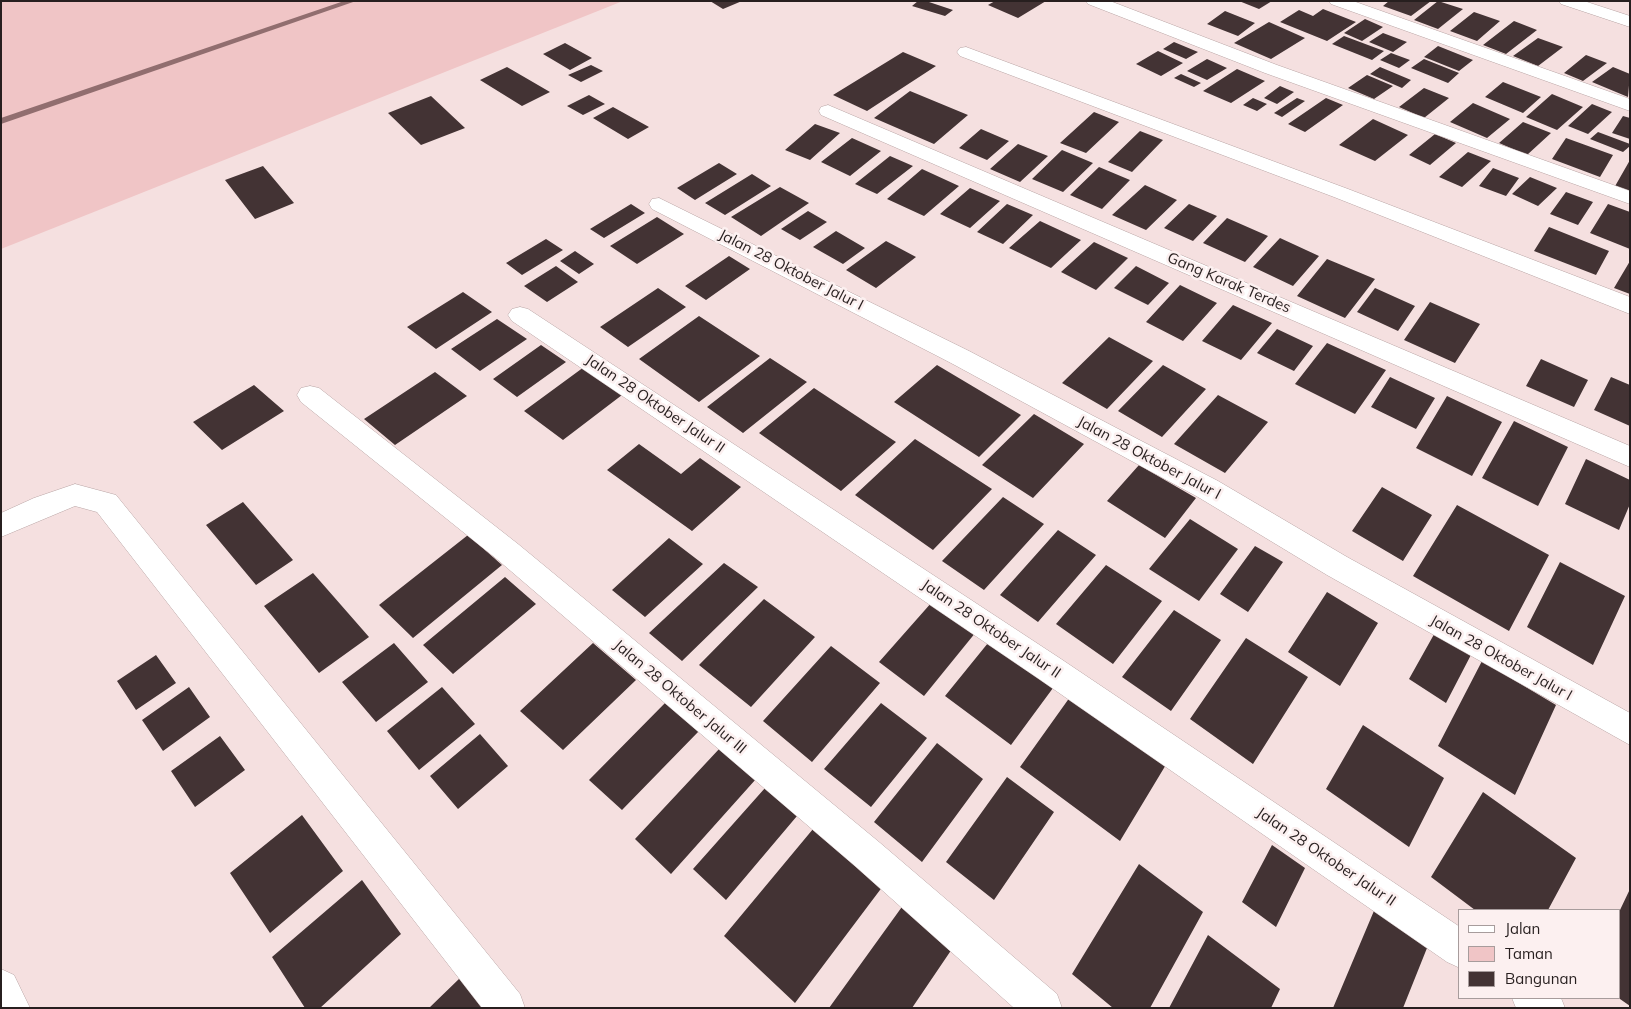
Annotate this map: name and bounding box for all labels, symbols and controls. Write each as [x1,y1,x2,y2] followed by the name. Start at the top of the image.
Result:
[716,226,866,314] street label: Jalan 28 Oktober Jalur I
[1165,249,1293,317] street label: Gang Karak Terdes
[582,351,728,457] street label: Jalan 28 Oktober Jalur II
[1074,413,1224,503] street label: Jalan 28 Oktober Jalur I
[918,576,1064,682] street label: Jalan 28 Oktober Jalur II
[1427,611,1575,705] street label: Jalan 28 Oktober Jalur I
[610,636,750,758] street label: Jalan 28 Oktober Jalur III
[1253,804,1399,910] street label: Jalan 28 Oktober Jalur II
[1458,909,1621,999] legend
[1505,919,1540,938] text: Jalan
[1505,944,1553,963] text: Taman
[1505,969,1577,988] text: Bangunan

